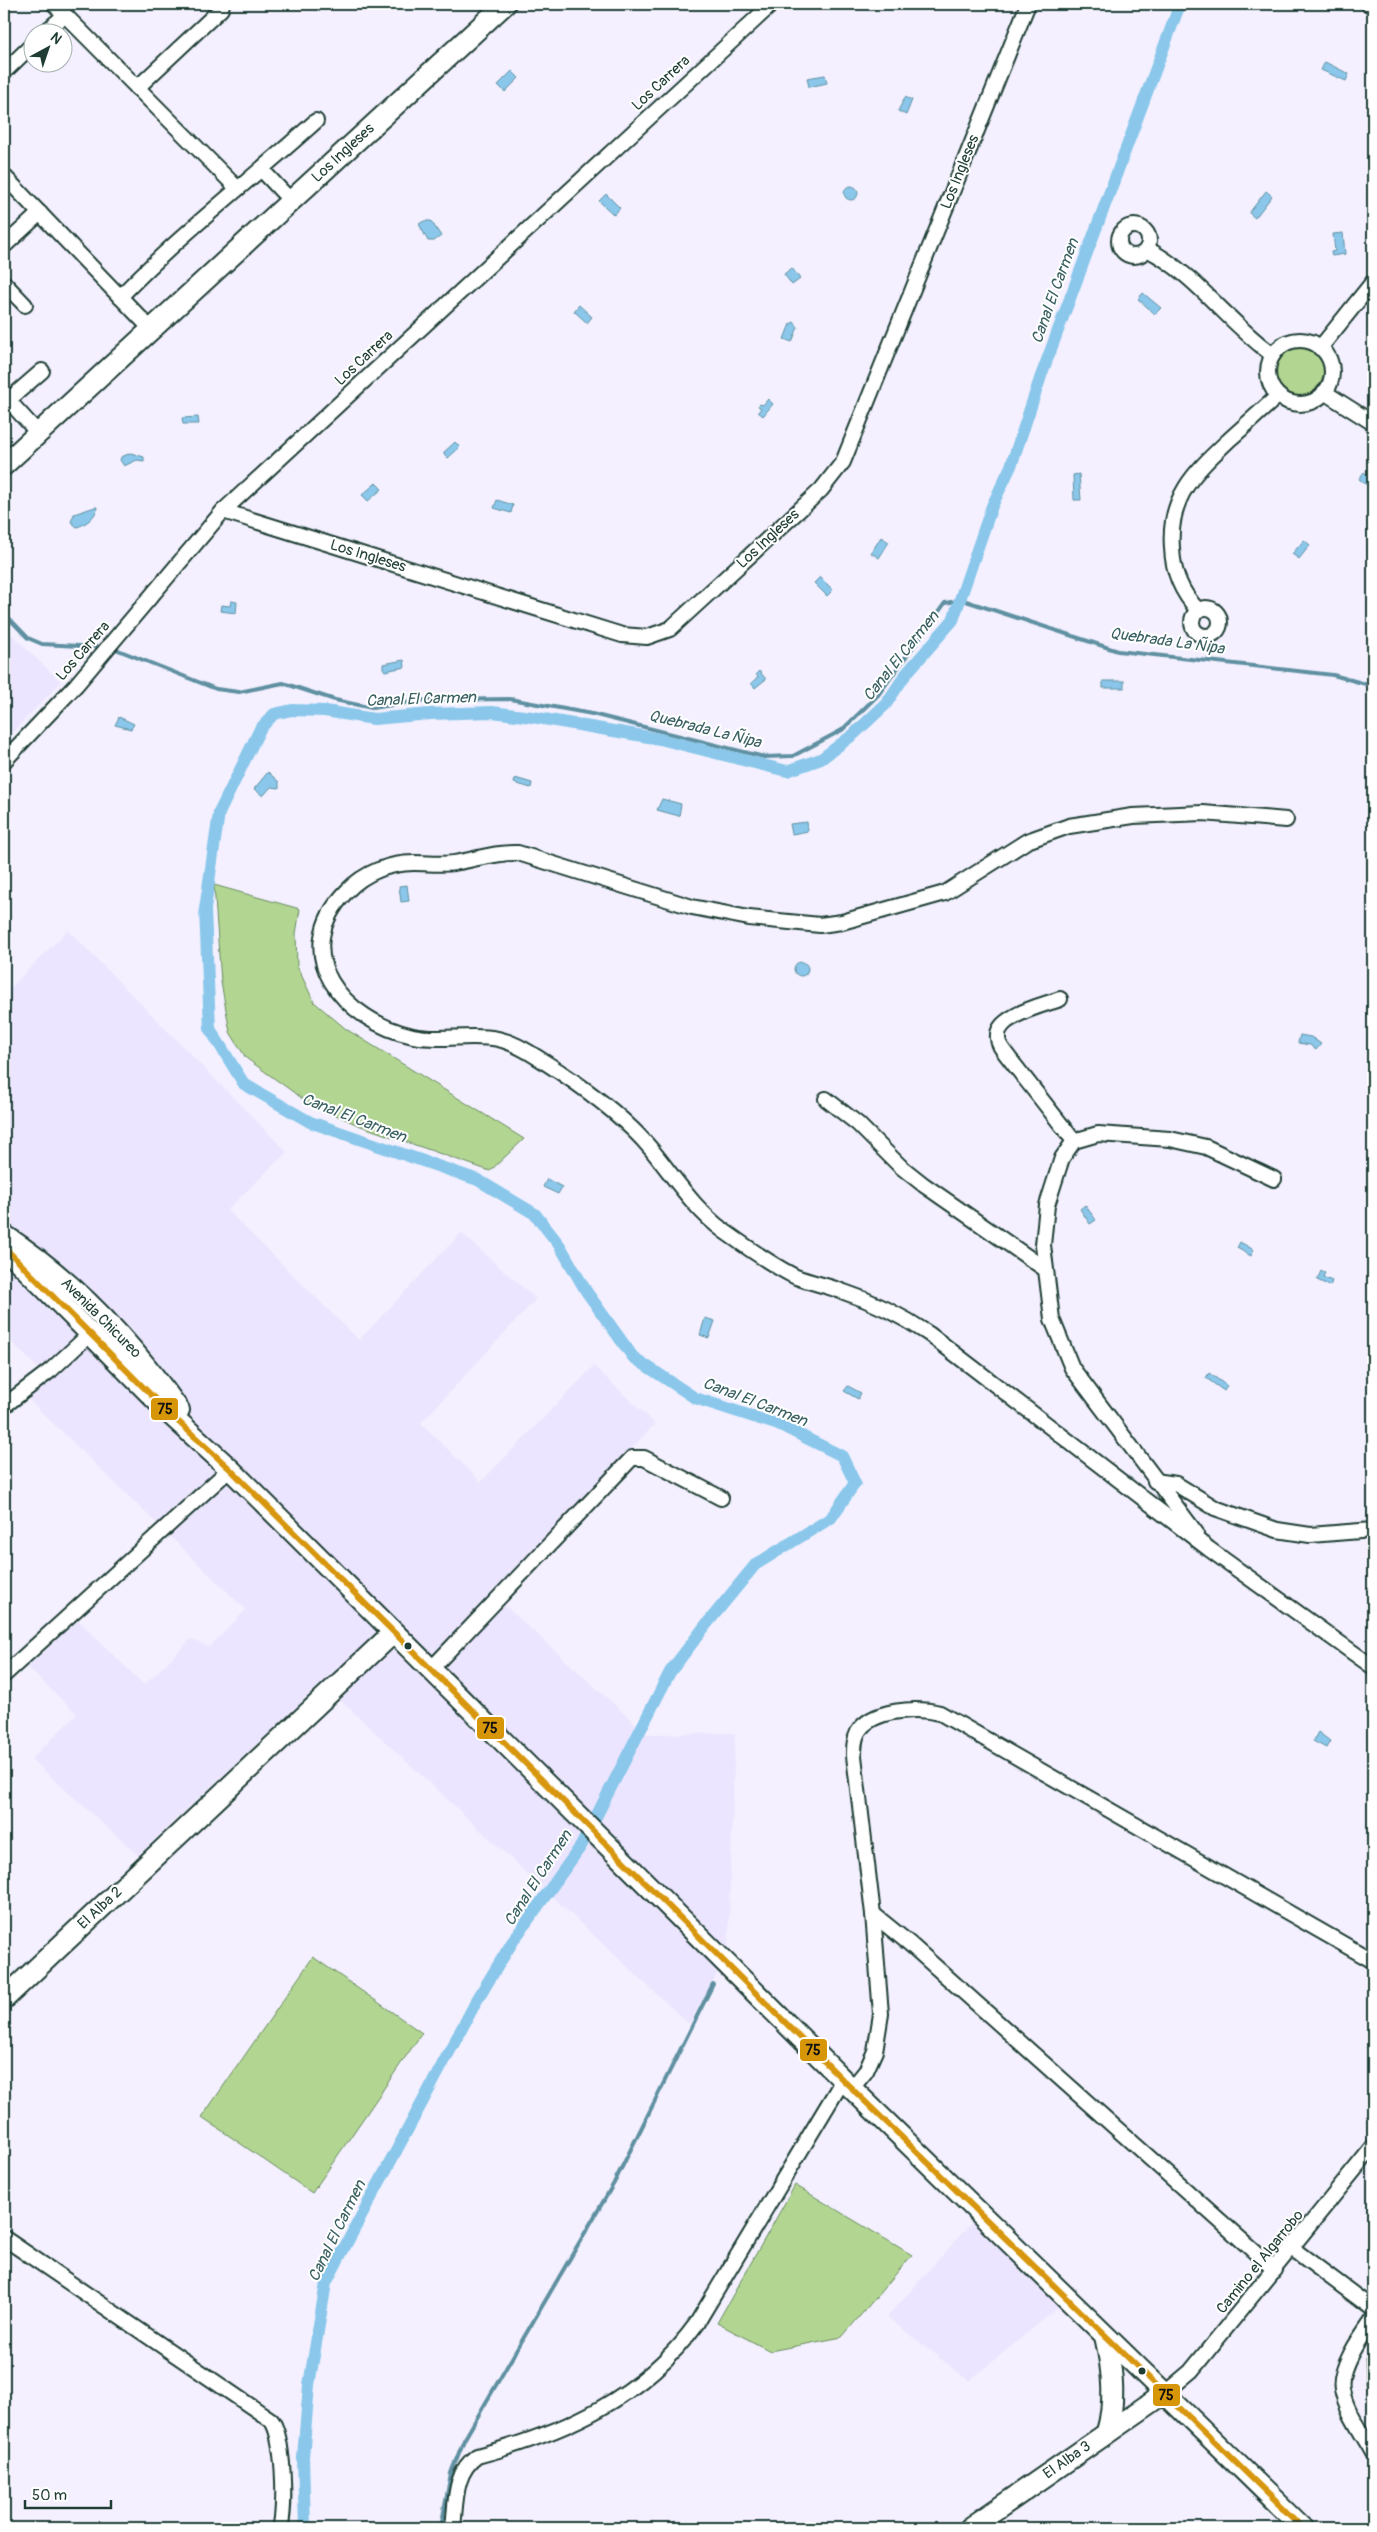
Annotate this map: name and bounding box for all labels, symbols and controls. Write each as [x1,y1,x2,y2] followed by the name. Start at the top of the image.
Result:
[22,22,72,72] north arrow
[47,29,65,48] text: N
[628,51,694,115] street label: Los Carrera
[308,119,378,187] street label: Los Ingleses
[936,132,984,212] street label: Los Ingleses
[1027,235,1084,346] water label: Canal El Carmen
[331,326,397,390] street label: Los Carrera
[733,505,803,573] street label: Los Ingleses
[328,535,409,577] street label: Los Ingleses
[859,606,944,705] water label: Canal El Carmen
[52,617,114,685] street label: Los Carrera
[1109,623,1227,659] water label: Quebrada La Ñipa
[366,687,477,711] water label: Canal El Carmen
[647,705,765,753] water label: Quebrada La Ñipa
[299,1089,410,1147] water label: Canal El Carmen
[57,1274,145,1362] street label: Avenida Chicureo
[700,1373,811,1431] water label: Canal El Carmen
[150,1397,179,1421] line badge: 75
[158,1401,173,1418] text: 75
[403,1641,413,1651] unlabelled marker
[476,1716,505,1740] line badge: 75
[483,1720,498,1737] text: 75
[500,1826,577,1930] water label: Canal El Carmen
[74,1883,126,1933] street label: El Alba 2
[799,2038,828,2062] line badge: 75
[806,2042,821,2059] text: 75
[304,2176,371,2285] water label: Canal El Carmen
[1212,2206,1308,2318] street label: Camino el Algarrobo
[1137,2366,1147,2376] unlabelled marker
[1152,2383,1181,2407] line badge: 75
[1159,2387,1174,2404] text: 75
[1039,2437,1095,2483] street label: El Alba 3
[25,2477,111,2509] scale bar
[32,2486,67,2505] text: 50 m

